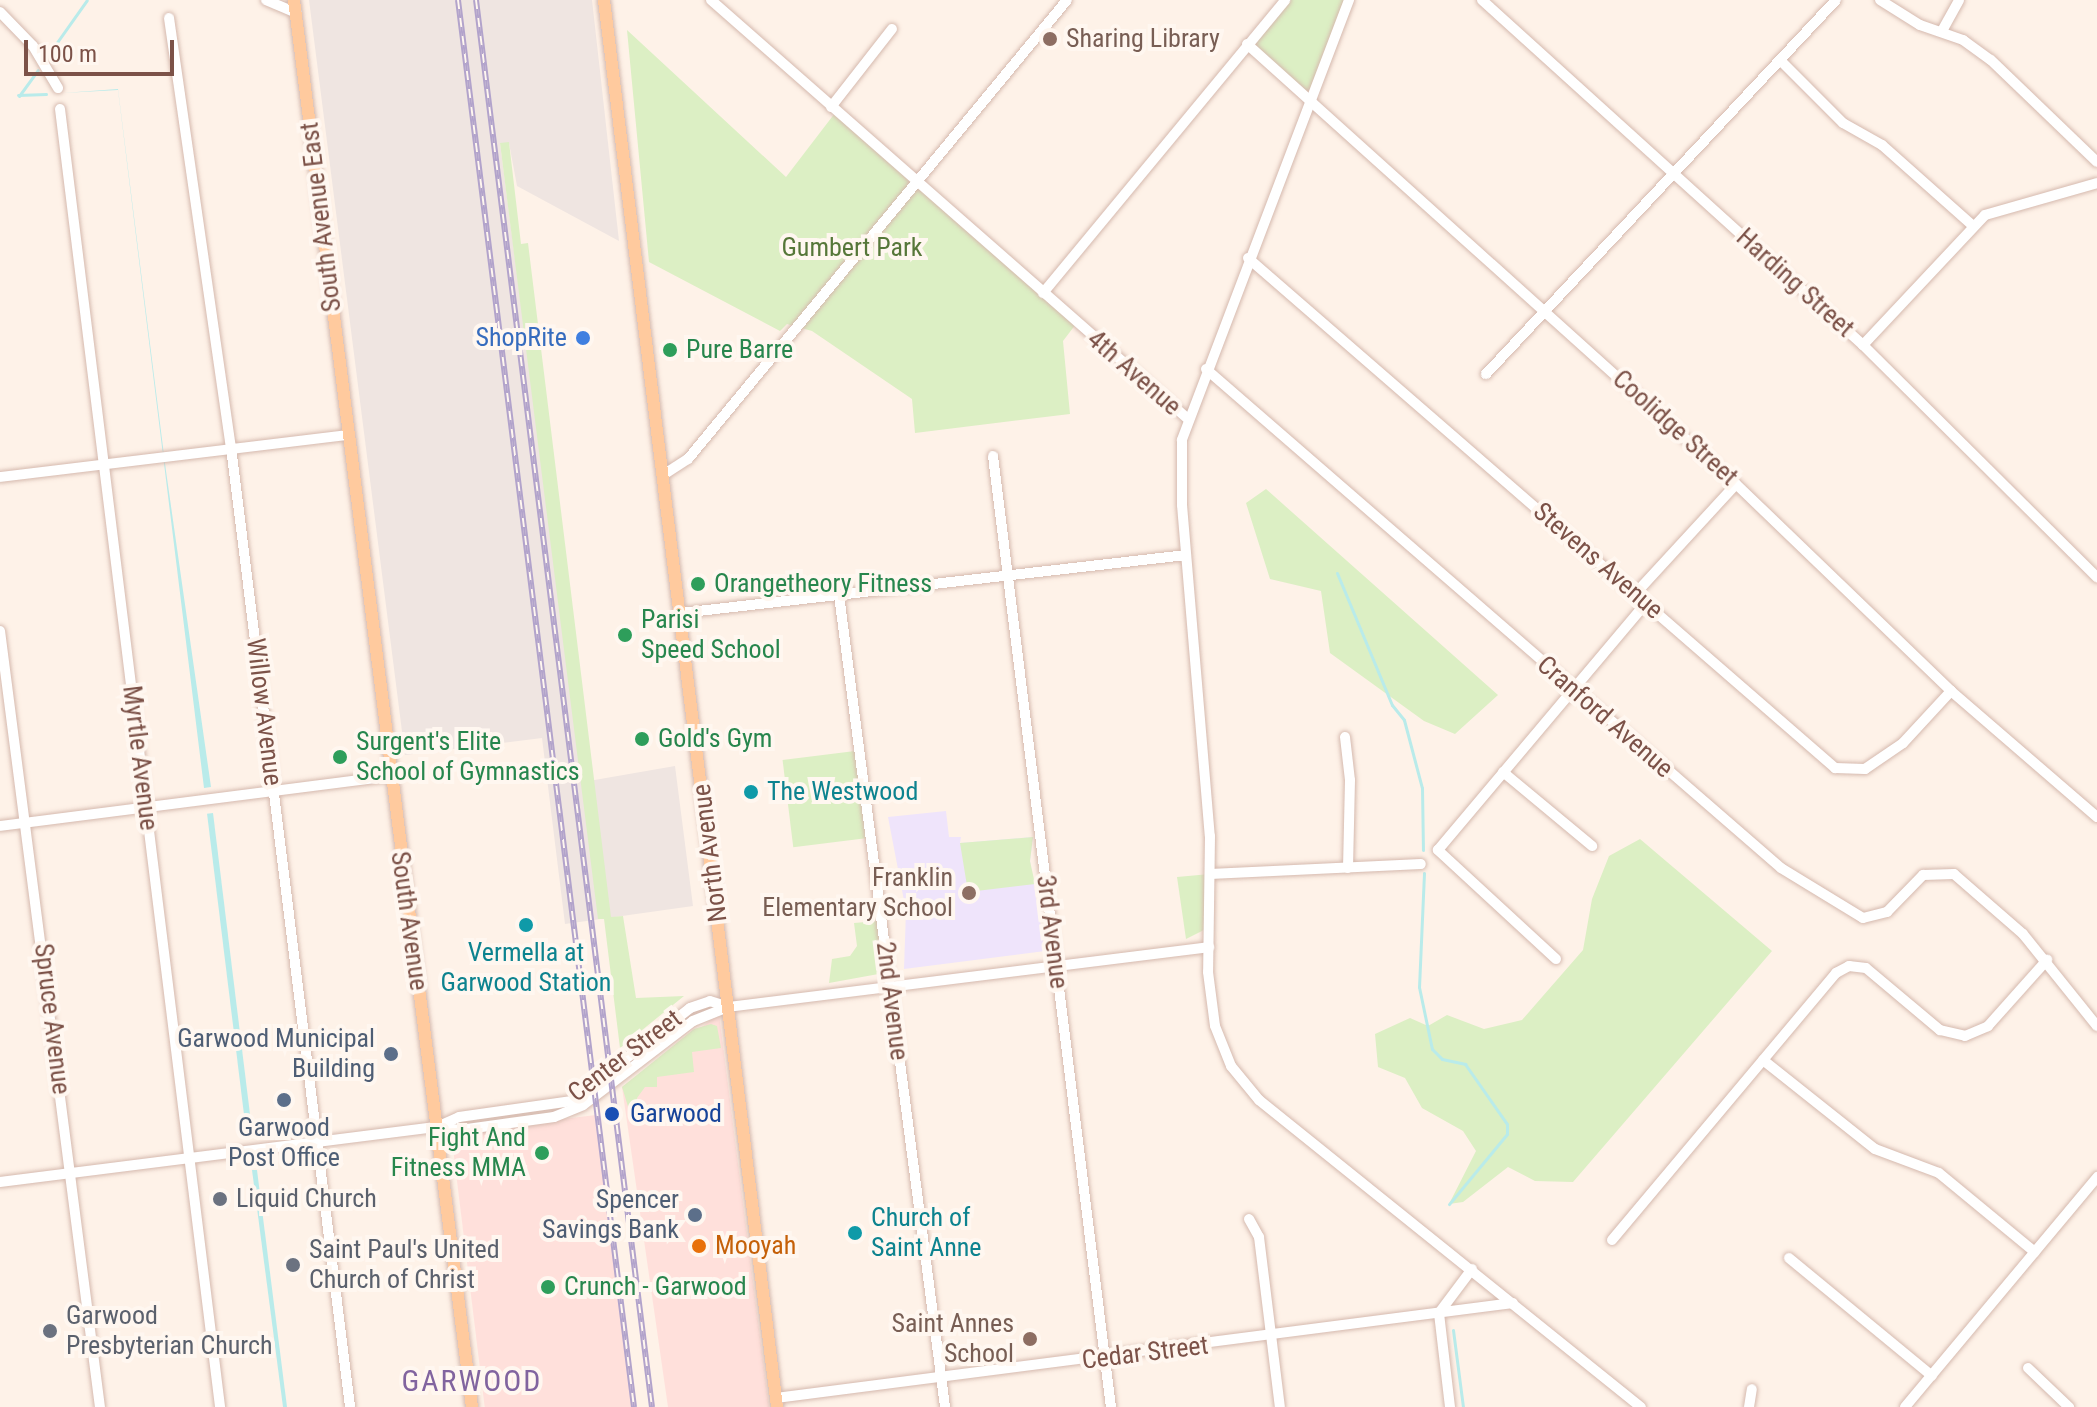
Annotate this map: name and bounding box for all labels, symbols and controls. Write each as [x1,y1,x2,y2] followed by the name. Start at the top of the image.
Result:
[1066,23,1220,55] place label: Sharing Library
[28,24,178,74] scale bar
[1041,30,1059,48] marker: Sharing Library
[38,40,97,68] text: 100 m
[294,120,348,314] street label: South Avenue East
[1730,222,1860,344] street label: Harding Street
[781,232,923,264] park label: Gumbert Park
[475,322,567,354] place label: ShopRite
[1081,324,1187,422] street label: 4th Avenue
[574,329,592,347] marker: ShopRite
[686,334,793,366] place label: Pure Barre
[661,341,679,359] marker: Pure Barre
[1606,364,1744,492] street label: Coolidge Street
[1527,496,1669,626] street label: Stevens Avenue
[714,568,932,600] place label: Orangetheory Fitness
[689,575,707,593] marker: Orangetheory Fitness
[641,604,781,666] place label: Parisi Speed School
[616,626,634,644] marker: Parisi Speed School
[239,636,289,788] street label: Willow Avenue
[1531,650,1679,784] street label: Cranford Avenue
[116,684,164,832] street label: Myrtle Avenue
[658,723,772,755] place label: Gold's Gym
[356,726,580,788] place label: Surgent's Elite School of Gymnastics
[633,730,651,748] marker: Gold's Gym
[331,748,349,766] marker: Surgent's Elite School of Gymnastics
[767,776,918,808] place label: The Westwood
[686,782,734,924] street label: North Avenue
[742,783,760,801] marker: The Westwood
[384,849,434,993] street label: South Avenue
[762,862,953,924] place label: Franklin Elementary School
[1030,873,1074,991] street label: 3rd Avenue
[960,884,978,902] marker: Franklin Elementary School
[517,916,535,934] marker: Vermella at Garwood Station
[441,937,611,998] place label: Vermella at Garwood Station
[869,940,915,1062] street label: 2nd Avenue
[27,942,77,1096] street label: Spruce Avenue
[562,1003,688,1109] street label: Center Street
[177,1023,375,1084] place label: Garwood Municipal Building
[382,1045,400,1063] marker: Garwood Municipal Building
[275,1091,293,1109] marker: Garwood Post Office
[630,1098,722,1130] place label: Garwood
[601,1103,623,1125] marker: Garwood
[228,1112,340,1174] place label: Garwood Post Office
[391,1122,526,1184] place label: Fight And Fitness MMA
[533,1144,551,1162] marker: Fight And Fitness MMA
[236,1183,377,1215] place label: Liquid Church
[542,1184,679,1246] place label: Spencer Savings Bank
[211,1190,229,1208] marker: Liquid Church
[871,1202,982,1264] place label: Church of Saint Anne
[686,1206,704,1224] marker: Spencer Savings Bank
[846,1224,864,1242] marker: Church of Saint Anne
[715,1230,796,1262] place label: Mooyah
[309,1234,500,1296] place label: Saint Paul's United Church of Christ
[690,1237,708,1255] marker: Mooyah
[284,1256,302,1274] marker: Saint Paul's United Church of Christ
[564,1271,747,1303] place label: Crunch - Garwood
[539,1278,557,1296] marker: Crunch - Garwood
[66,1300,273,1362] place label: Garwood Presbyterian Church
[892,1308,1014,1370] place label: Saint Annes School
[41,1322,59,1340] marker: Garwood Presbyterian Church
[1021,1330,1039,1348] marker: Saint Annes School
[1080,1330,1210,1376] street label: Cedar Street
[402,1363,542,1399] district label: GARWOOD

